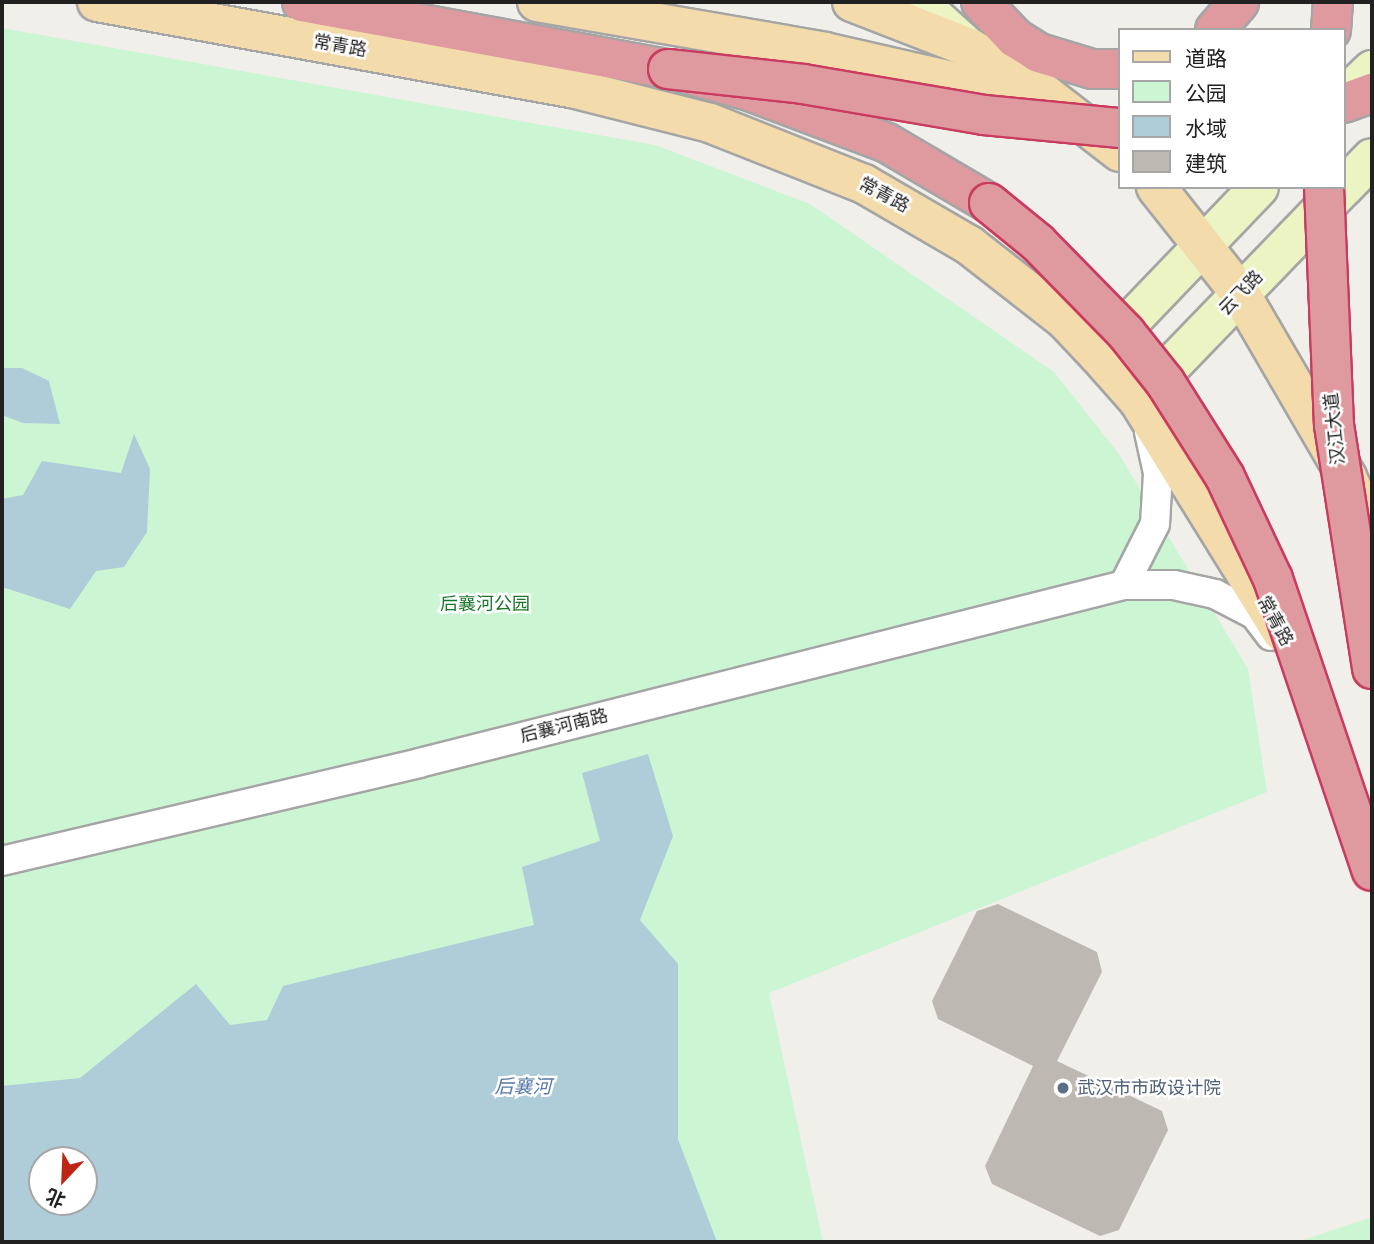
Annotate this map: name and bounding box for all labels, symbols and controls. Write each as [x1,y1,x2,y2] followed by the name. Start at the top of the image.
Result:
[1118,28,1346,189] legend
[312,31,368,61] street label: 常青路
[1185,45,1227,71] text: 道路
[1185,80,1227,106] text: 公园
[1185,115,1227,141] text: 水域
[1185,150,1227,176] text: 建筑
[855,173,913,217] street label: 常青路
[1214,266,1268,320] street label: 云飞路
[1320,392,1350,466] street label: 汉江大道
[1252,592,1298,650] street label: 常青路
[440,593,530,615] park label: 后襄河公园
[518,705,610,747] street label: 后襄河南路
[495,1076,551,1098] water label: 后襄河
[1077,1077,1221,1099] place label: 武汉市市政设计院
[1055,1080,1071,1096] marker: 武汉市市政设计院
[28,1146,98,1216] north arrow
[42,1184,69,1213] text: 北

